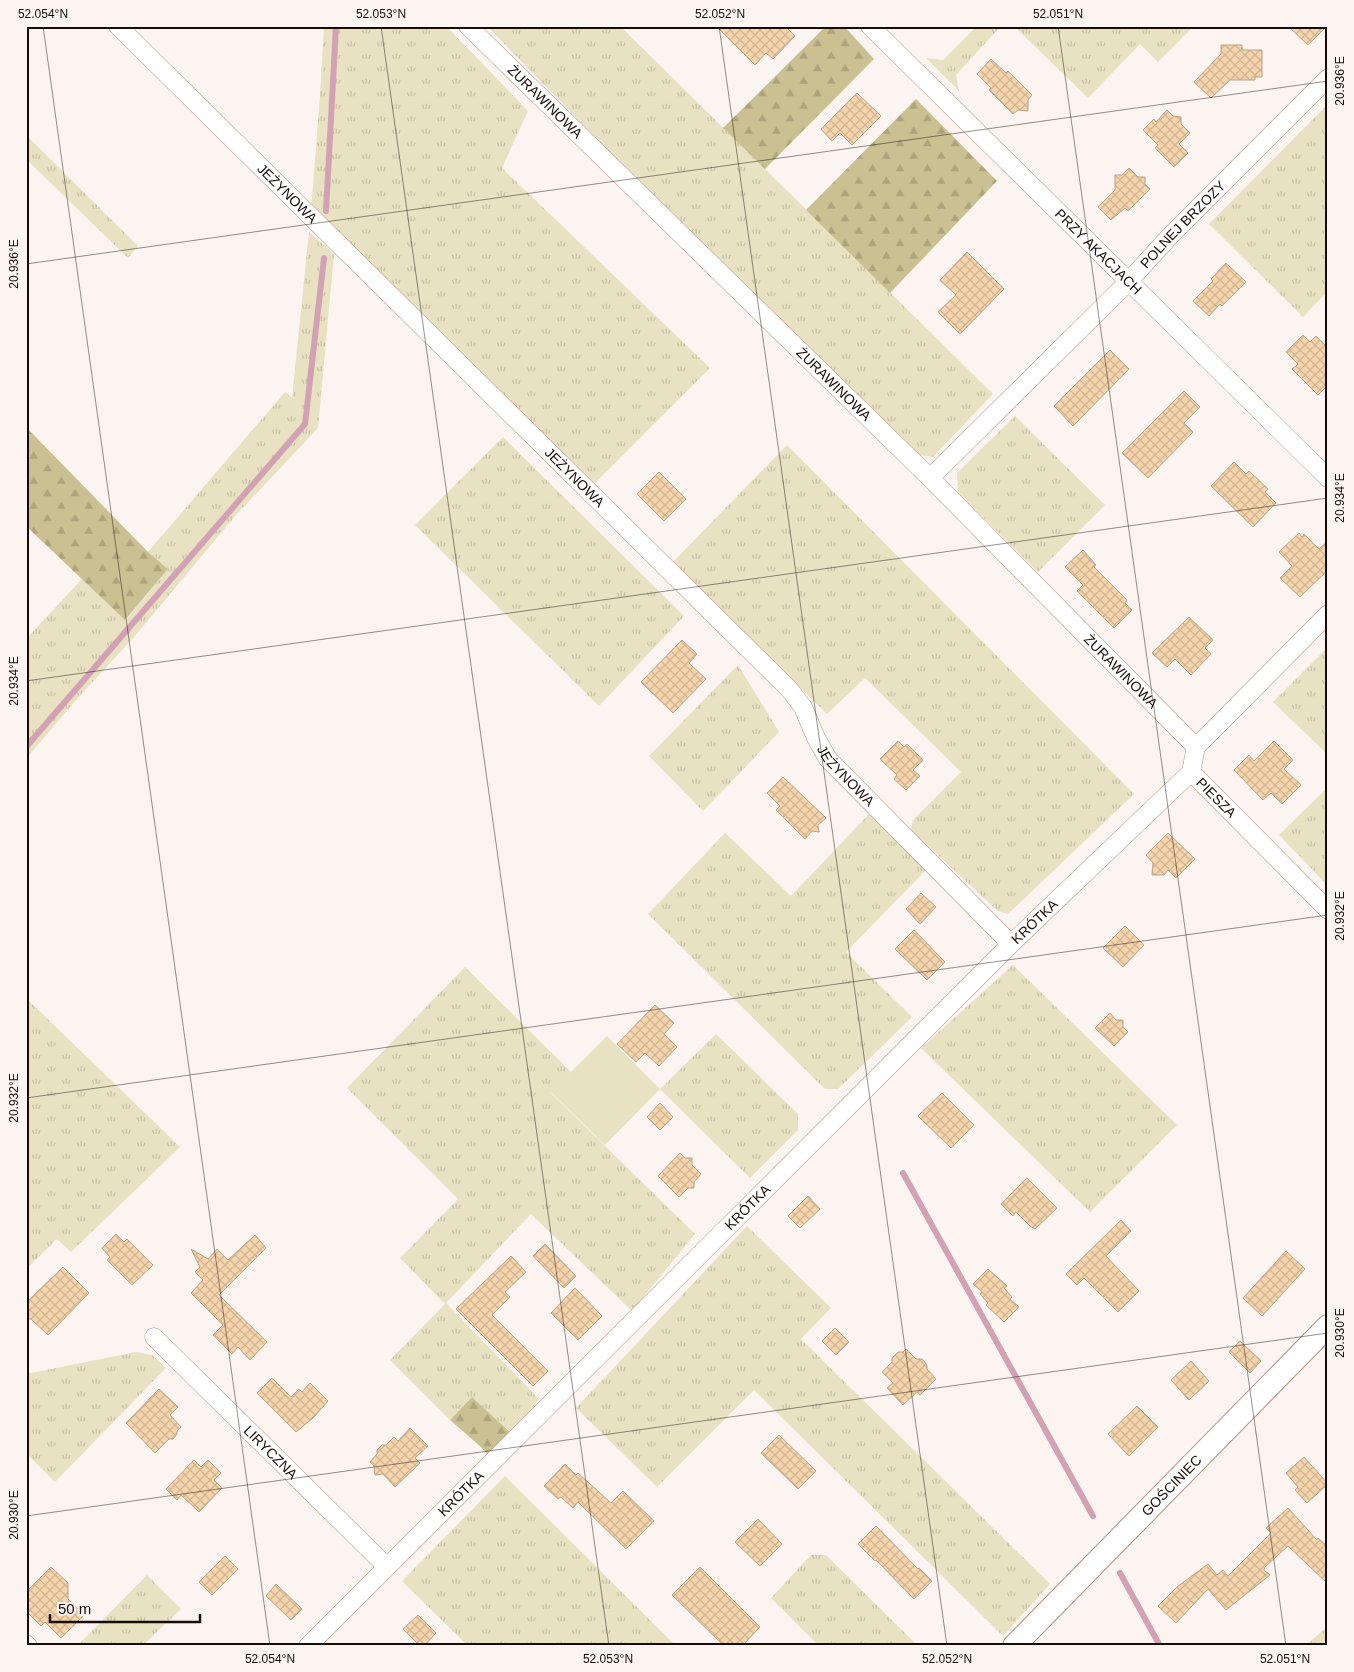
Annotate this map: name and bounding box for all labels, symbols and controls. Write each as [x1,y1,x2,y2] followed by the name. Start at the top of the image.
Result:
[18,7,68,21] text: 52.054°N
[356,7,406,21] text: 52.053°N
[695,7,745,21] text: 52.052°N
[1033,7,1083,21] text: 52.051°N
[1333,56,1347,106] text: 20.936°E
[505,61,586,142] street label: ŻURAWINOWA
[254,160,321,227] street label: JEŻYNOWA
[1137,177,1229,271] street label: POLNEJ BRZOZY
[1052,205,1145,298] street label: PRZY AKACJACH
[7,239,21,289] text: 20.936°E
[793,343,875,424] street label: ŻURAWINOWA
[542,444,608,511] street label: JEŻYNOWA
[1333,473,1347,523] text: 20.934°E
[1081,630,1162,712] street label: ŻURAWINOWA
[7,656,21,706] text: 20.934°E
[814,742,878,810] street label: JEŻYNOWA
[1193,774,1240,821] street label: PIESZA
[1333,891,1347,941] text: 20.932°E
[1008,895,1061,947] street label: KRÓTKA
[7,1073,21,1123] text: 20.932°E
[721,1181,774,1233] street label: KRÓTKA
[1333,1308,1347,1358] text: 20.930°E
[241,1422,301,1483] street label: LIRYCZNA
[1138,1452,1205,1519] street label: GOŚCINIEC
[435,1467,487,1519] street label: KRÓTKA
[7,1490,21,1540] text: 20.930°E
[50,1592,200,1624] scale bar
[58,1600,91,1617] text: 50 m
[245,1652,295,1666] text: 52.054°N
[583,1652,633,1666] text: 52.053°N
[922,1652,972,1666] text: 52.052°N
[1260,1652,1310,1666] text: 52.051°N

